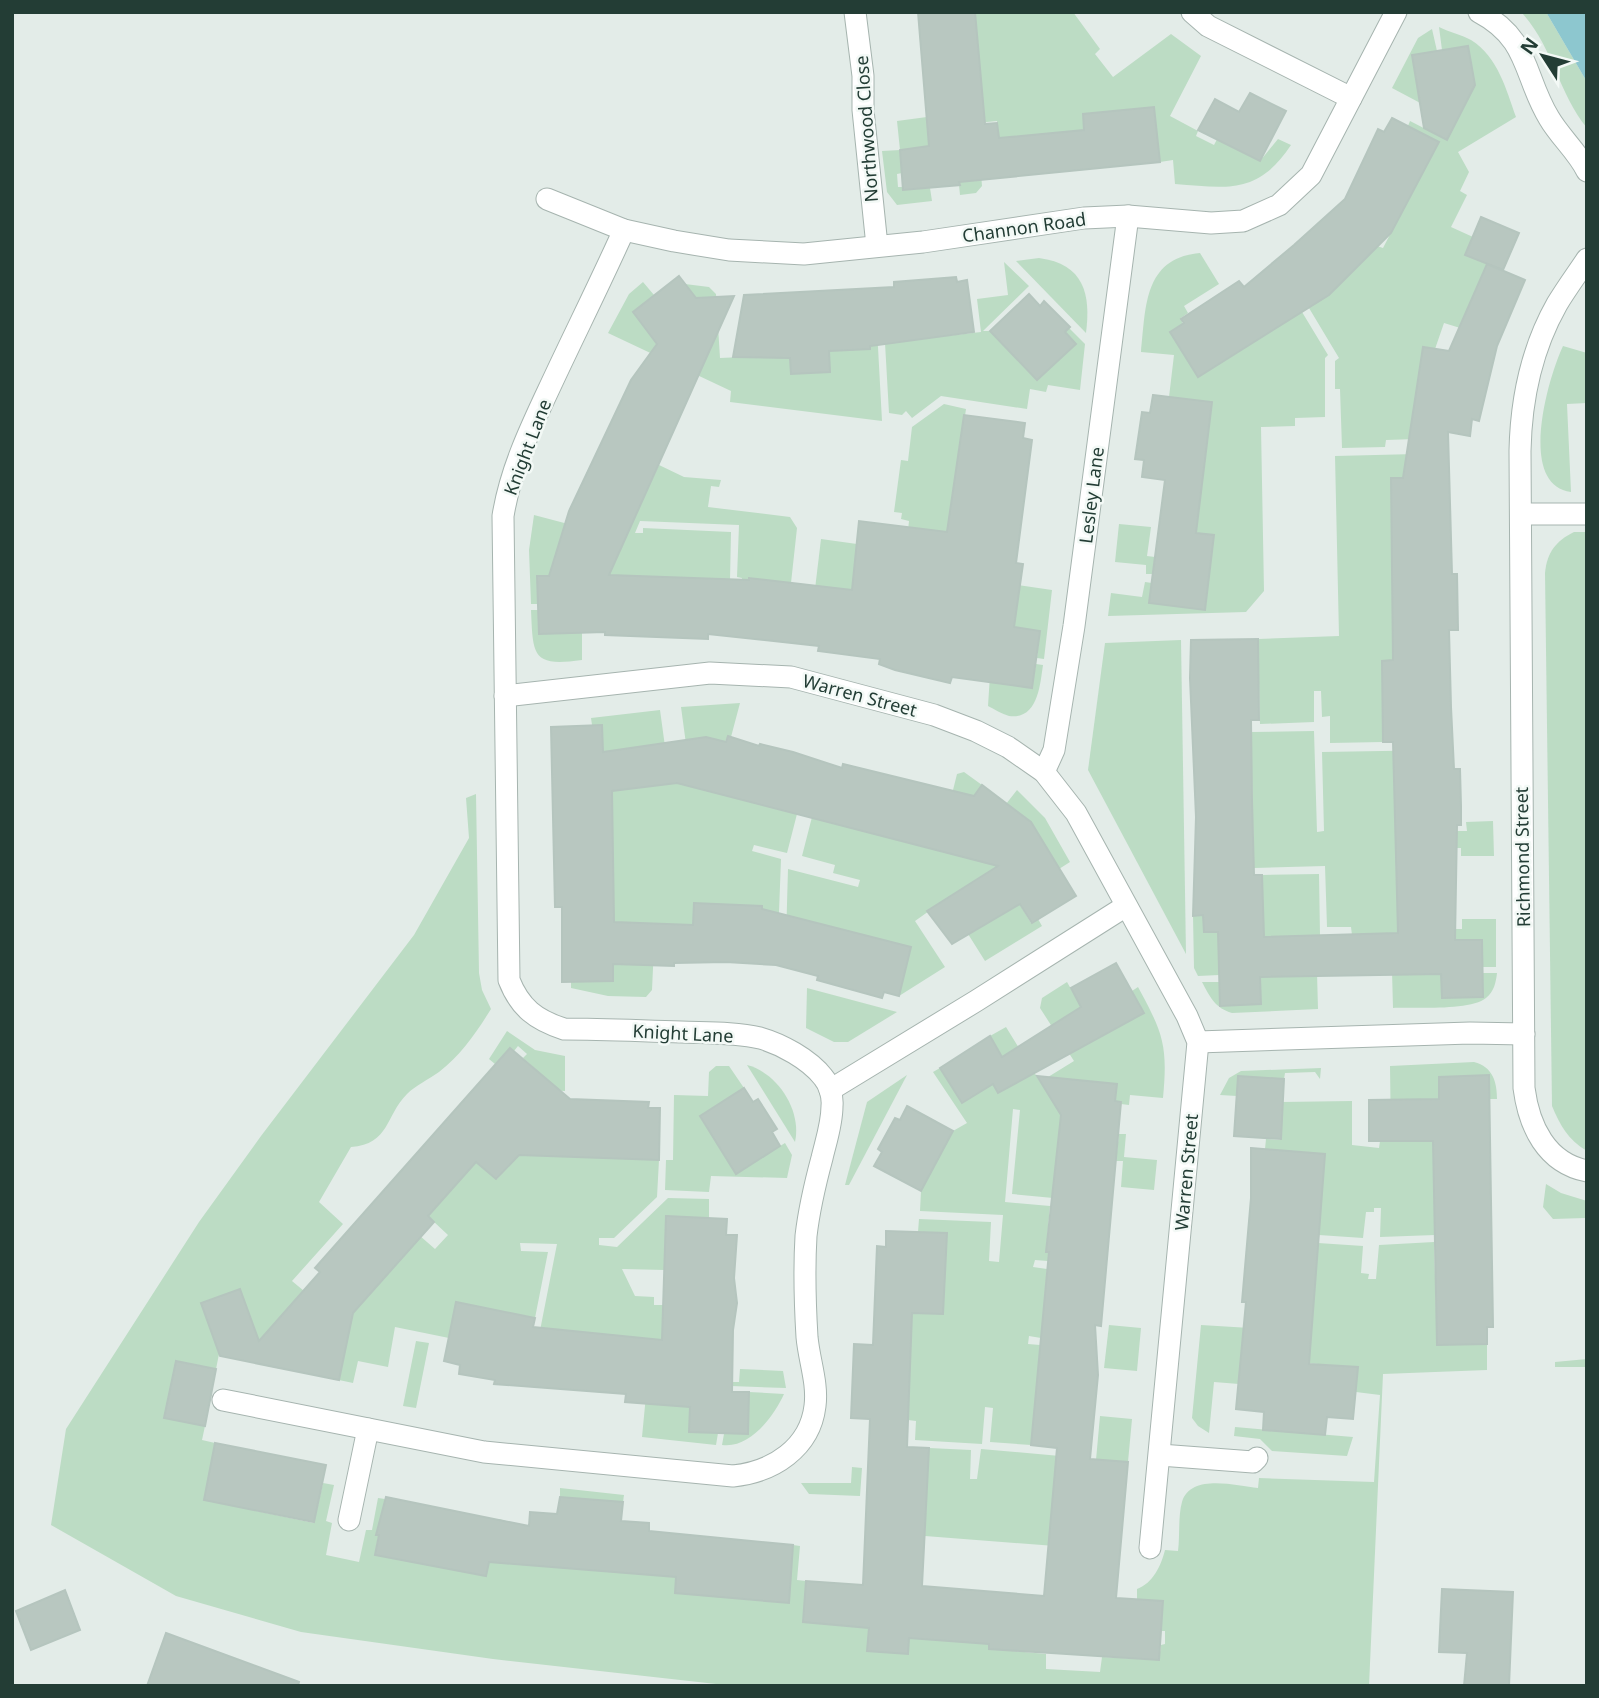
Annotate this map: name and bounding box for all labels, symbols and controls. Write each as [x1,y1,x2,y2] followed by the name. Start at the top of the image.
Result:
[1508,21,1578,91] north arrow
[1514,32,1544,60] text: N
[849,55,883,203] street label: Northwood Close
[961,206,1087,248] street label: Channon Road
[498,396,556,498] street label: Knight Lane
[1073,445,1109,545] street label: Lesley Lane
[800,668,920,722] street label: Warren Street
[1509,786,1535,927] street label: Richmond Street
[632,1018,734,1048] street label: Knight Lane
[1169,1112,1203,1231] street label: Warren Street

